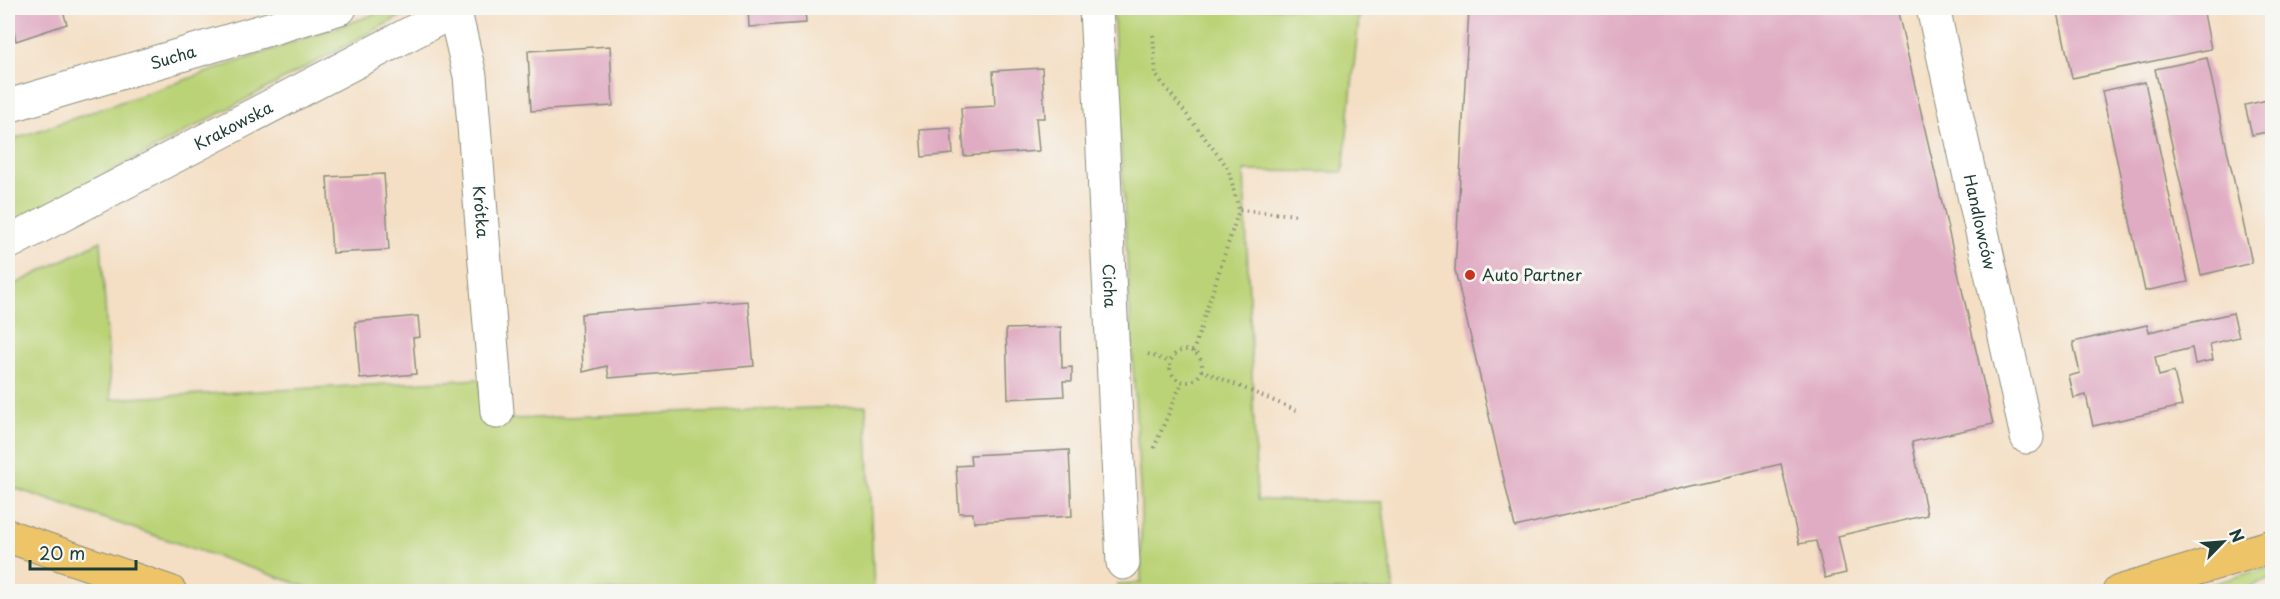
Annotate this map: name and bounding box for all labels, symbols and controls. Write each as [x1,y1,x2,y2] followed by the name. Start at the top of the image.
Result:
[147,38,199,74] street label: Sucha
[189,94,276,155] street label: Krakowska
[1959,172,2003,272] street label: Handlowców
[468,184,496,239] street label: Krótka
[1482,262,1582,286] place label: Auto Partner
[1097,263,1124,308] street label: Cicha
[1463,268,1477,282] marker: Auto Partner
[2193,512,2253,572] north arrow
[2224,524,2251,546] text: N
[30,533,136,571] scale bar
[39,539,85,566] text: 20 m

